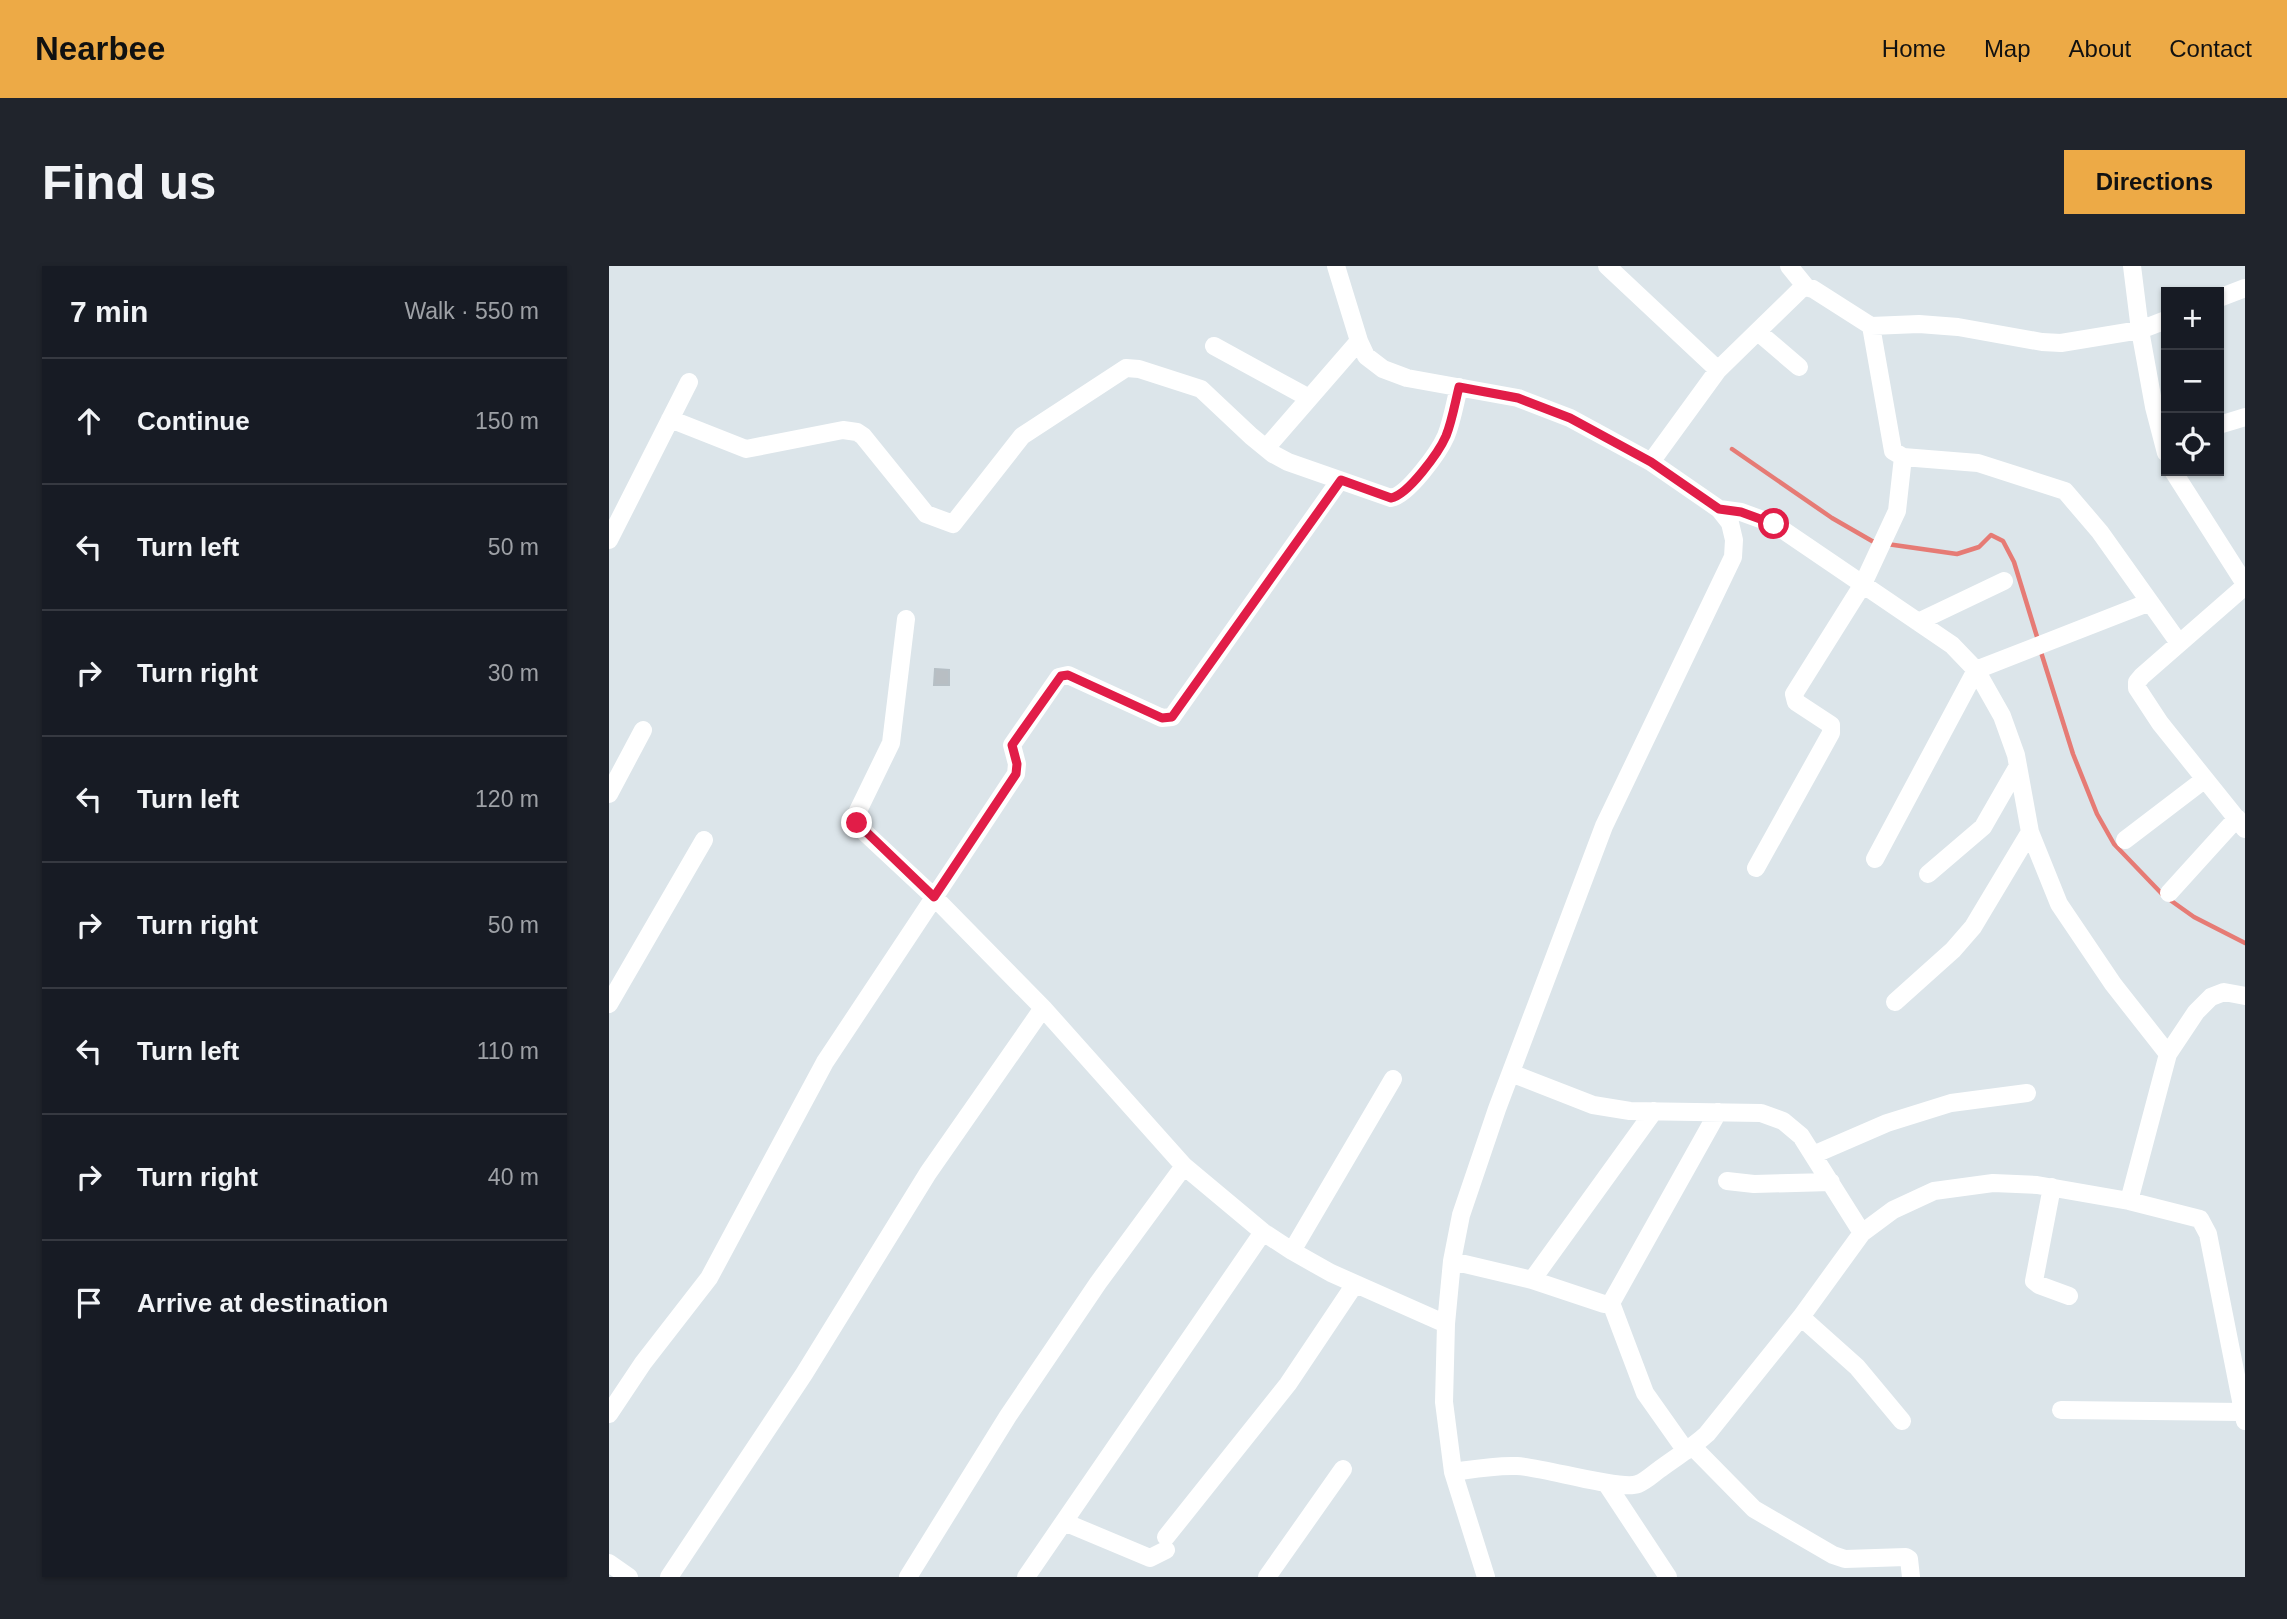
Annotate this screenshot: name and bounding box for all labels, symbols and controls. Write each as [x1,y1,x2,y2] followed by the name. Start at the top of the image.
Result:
[35,30,165,67] text: Nearbee
[1882,35,1946,62] text: Home
[1984,35,2031,62] text: Map
[2069,35,2131,62] text: About
[2169,35,2252,62] text: Contact
[2064,150,2245,214] button: Directions
[42,155,216,209] text: Find us
[2161,287,2224,476] map controls
[2161,287,2224,350] button: +
[70,295,148,328] text: 7 min
[404,298,539,324] text: Walk · 550 m
[2161,350,2224,413] button: −
[70,402,108,440] icon: ahead
[137,406,250,436] text: Continue
[475,408,539,434] text: 150 m
[2161,413,2224,476] button: locate
[1758,508,1789,539] route start
[70,528,108,566] icon: left
[137,532,239,562] text: Turn left
[488,534,539,560] text: 50 m
[70,654,108,692] icon: right
[137,658,258,688] text: Turn right
[488,660,539,686] text: 30 m
[70,780,108,818] icon: left
[137,784,239,814] text: Turn left
[475,786,539,812] text: 120 m
[841,807,872,838] route end
[70,906,108,944] icon: right
[137,910,258,940] text: Turn right
[488,912,539,938] text: 50 m
[70,1032,108,1070] icon: left
[137,1036,239,1066] text: Turn left
[477,1038,539,1064] text: 110 m
[70,1158,108,1196] icon: right
[137,1162,258,1192] text: Turn right
[488,1164,539,1190] text: 40 m
[70,1284,108,1322] icon: arrive
[137,1288,388,1318] text: Arrive at destination

